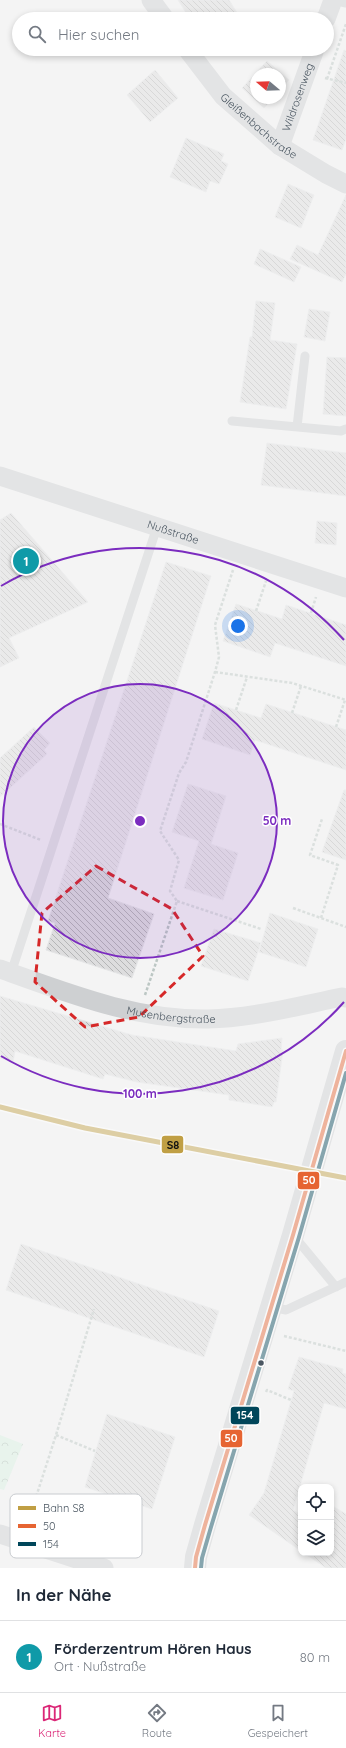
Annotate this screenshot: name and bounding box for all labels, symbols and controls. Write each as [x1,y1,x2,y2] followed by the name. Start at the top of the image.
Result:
[12,12,334,56] search box
[26,23,48,45] icon: search
[58,25,139,44] text: Hier suchen
[279,61,316,133] street label: Wildrosenweg
[250,68,286,104] north arrow
[218,90,300,162] street label: Gleißenbachstraße
[146,517,201,547] street label: Nußstraße
[13,546,39,576] pin: 1
[228,616,248,636] your location
[263,813,291,828] text: 50 m
[133,814,147,828] centre of rings
[125,1003,216,1026] street label: Musenbergstraße
[123,1086,157,1101] text: 100 m
[161,1135,184,1154] line badge: S8
[167,1138,179,1152] text: S8
[297,1171,320,1190] line badge: 50
[302,1173,316,1187] text: 50
[256,1358,266,1368] unlabelled marker
[230,1406,260,1425] line badge: 154
[236,1408,254,1422] text: 154
[220,1429,243,1448] line badge: 50
[224,1431,238,1445] text: 50
[298,1484,334,1556] map controls
[298,1484,334,1520] button: locate
[10,1494,142,1558] legend
[43,1501,85,1515] text: Bahn S8
[43,1519,56,1533] text: 50
[298,1520,334,1556] button: layers
[43,1537,59,1551] text: 154
[16,1584,112,1605] text: In der Nähe
[54,1639,252,1658] text: Förderzentrum Hören Haus
[26,1649,32,1665] text: 1
[300,1649,330,1665] text: 80 m
[54,1658,146,1674] text: Ort · Nußstraße
[38,1702,66,1740] tab: Karte
[142,1702,172,1740] tab: Route
[248,1702,308,1740] tab: Gespeichert

